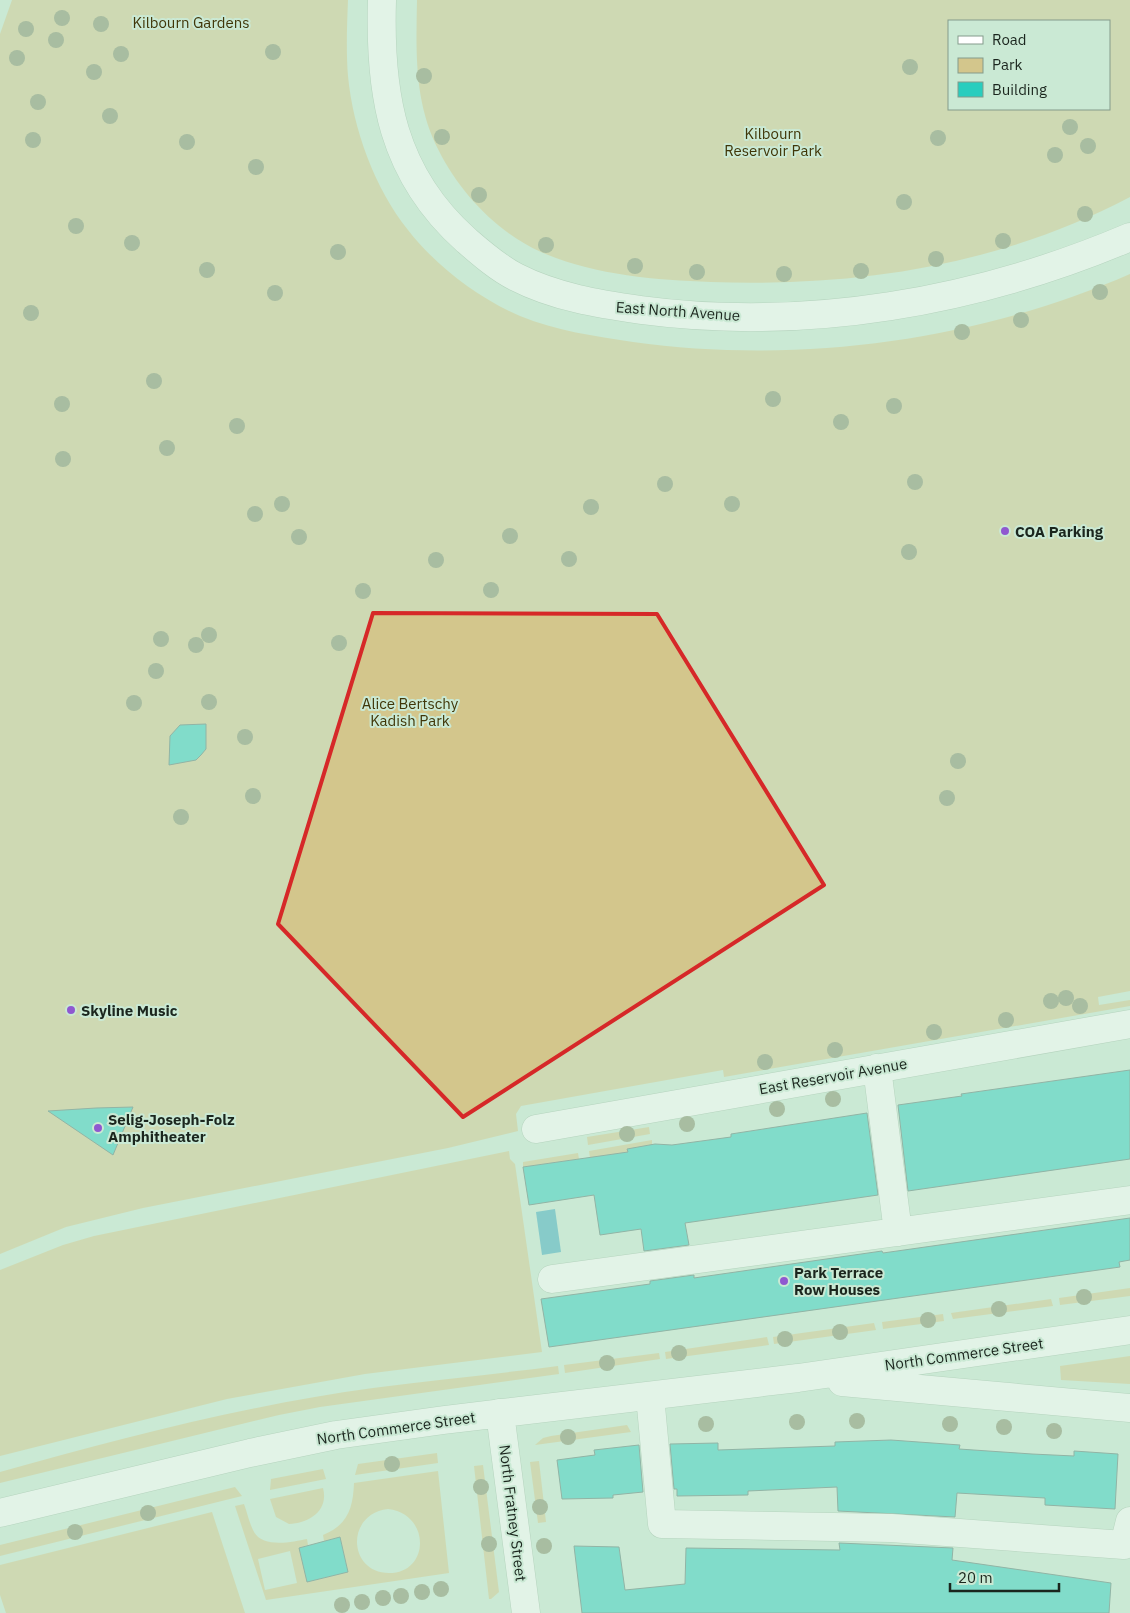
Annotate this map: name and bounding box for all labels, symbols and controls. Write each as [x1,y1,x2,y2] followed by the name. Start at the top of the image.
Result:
[132,13,250,32] park label: Kilbourn Gardens
[948,20,1110,110] legend
[992,30,1027,49] text: Road
[992,55,1022,74] text: Park
[992,80,1047,99] text: Building
[724,124,822,160] park label: Kilbourn Reservoir Park
[615,297,741,325] street label: East North Avenue
[1015,522,1104,541] place label: COA Parking
[999,525,1011,537] marker: COA Parking
[362,694,459,730] park label: Alice Bertschy Kadish Park
[81,1001,178,1020] place label: Skyline Music
[65,1004,77,1016] marker: Skyline Music
[757,1054,909,1098] street label: East Reservoir Avenue
[108,1110,235,1146] place label: Selig-Joseph-Folz Amphitheater
[92,1122,104,1134] marker: Selig-Joseph-Folz Amphitheater
[794,1263,883,1299] place label: Park Terrace Row Houses
[778,1275,790,1287] marker: Park Terrace Row Houses
[884,1333,1044,1375] street label: North Commerce Street
[316,1407,476,1449] street label: North Commerce Street
[495,1444,531,1582] street label: North Fratney Street
[950,1560,1059,1592] scale bar
[958,1568,993,1587] text: 20 m

